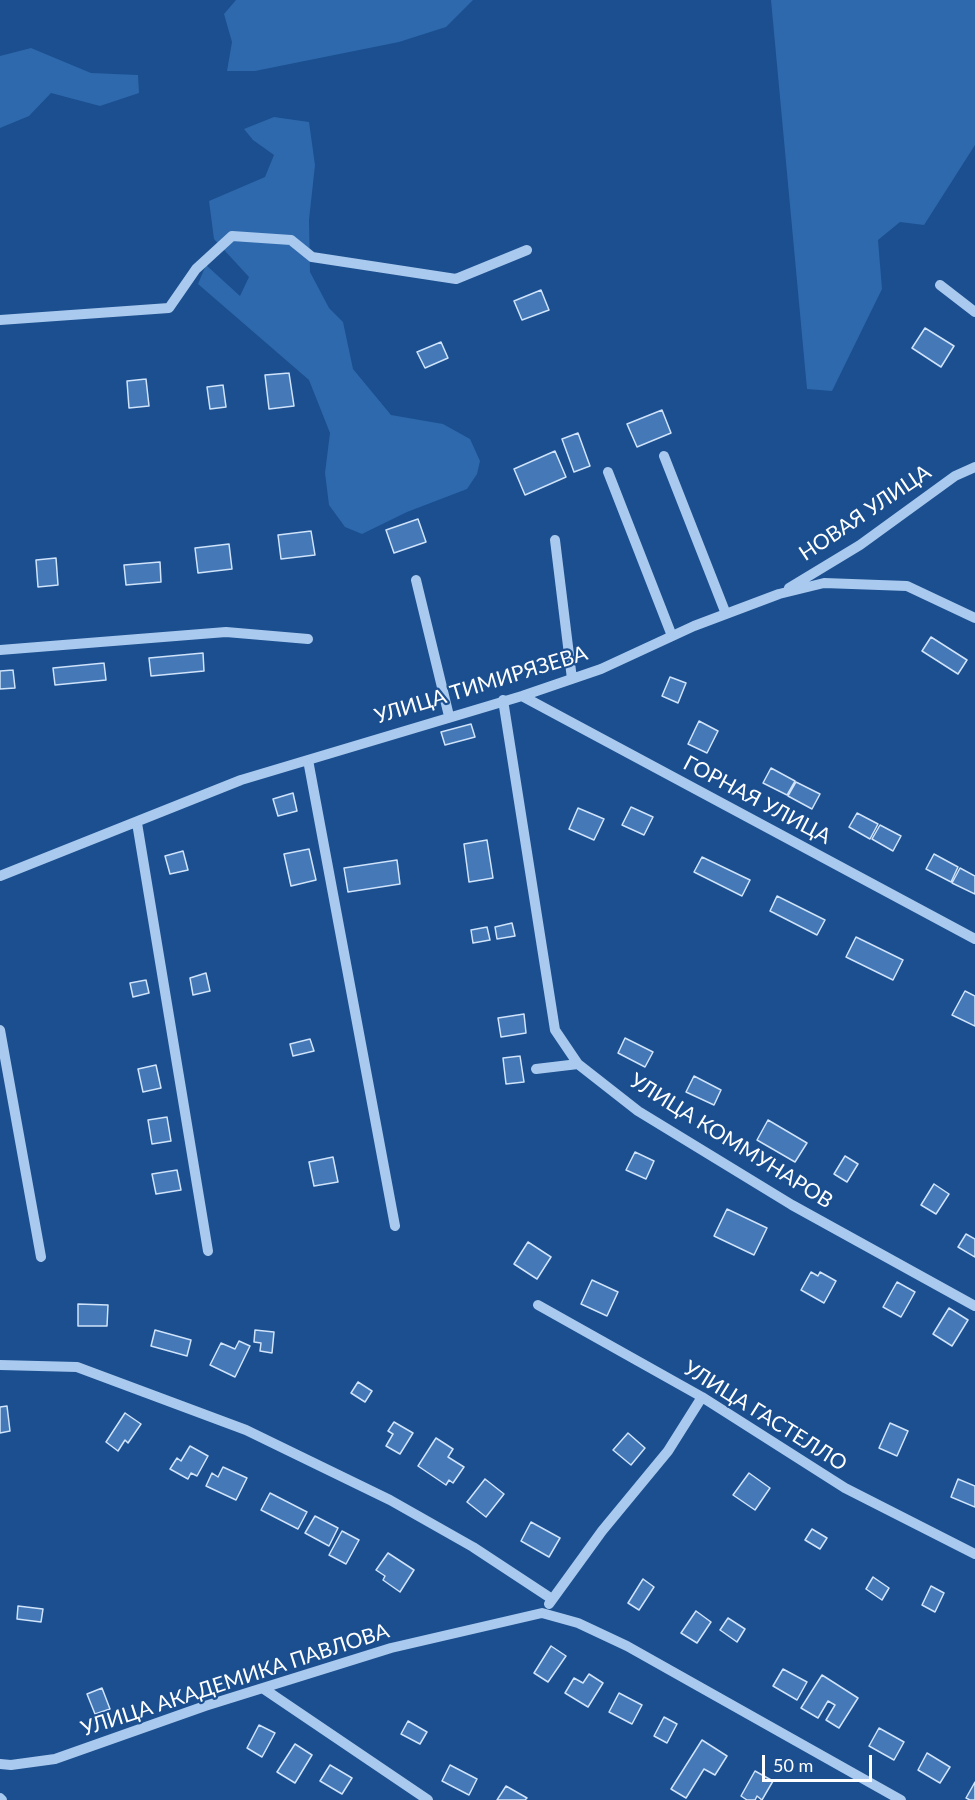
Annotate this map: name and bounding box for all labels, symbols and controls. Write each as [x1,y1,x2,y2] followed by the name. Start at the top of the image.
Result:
[794,460,936,566] street label: НОВАЯ УЛИЦА
[371,641,591,729] street label: УЛИЦА ТИМИРЯЗЕВА
[679,751,835,849] street label: ГОРНАЯ УЛИЦА
[625,1068,837,1214] street label: УЛИЦА КОММУНАРОВ
[679,1355,851,1477] street label: УЛИЦА ГАСТЕЛЛО
[78,1618,392,1742] street label: УЛИЦА АКАДЕМИКА ПАВЛОВА
[765,1743,874,1781] scale bar
[773,1754,813,1776] text: 50 m

